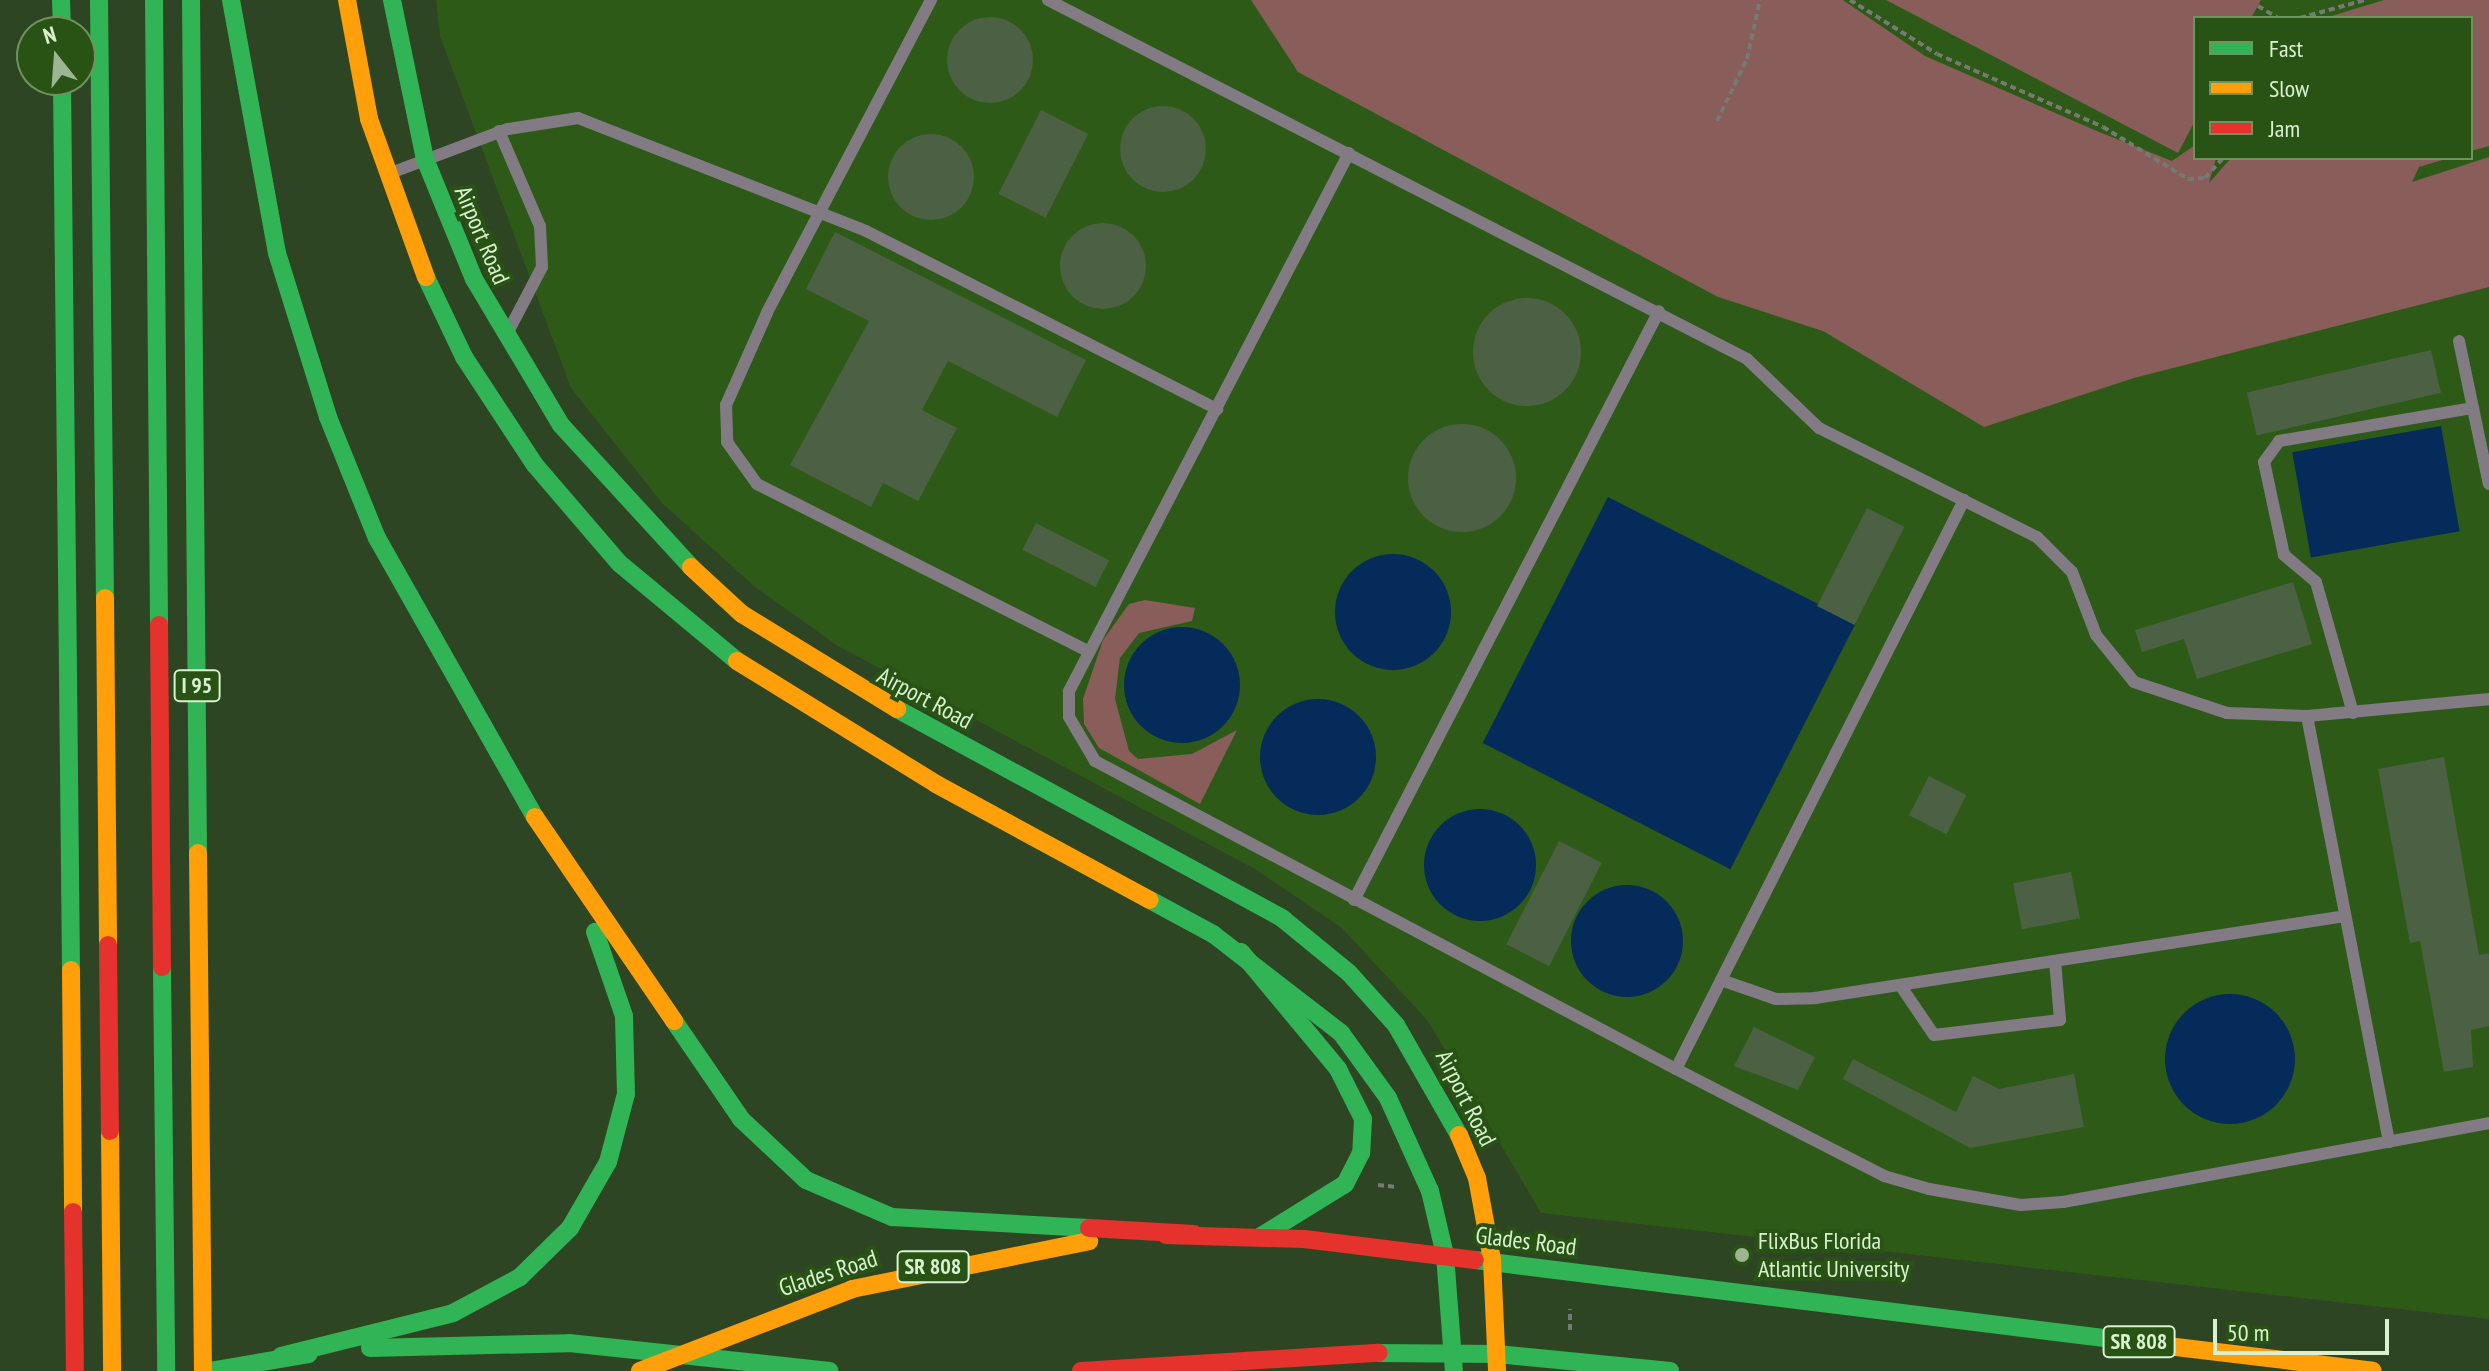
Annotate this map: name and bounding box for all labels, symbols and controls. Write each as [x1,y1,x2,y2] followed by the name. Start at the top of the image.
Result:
[16,16,96,96] north arrow
[2193,16,2473,160] legend
[40,20,59,50] text: N
[2269,33,2303,64] text: Fast
[2269,73,2309,104] text: Slow
[2269,113,2300,144] text: Jam
[448,182,516,288] street label: Airport Road
[872,661,978,735] street label: Airport Road
[173,668,221,704] road number: I 95
[1430,1045,1502,1151] street label: Airport Road
[1474,1221,1578,1261] street label: Glades Road
[1758,1227,1910,1283] place label: FlixBus Florida Atlantic University
[775,1244,881,1302] street label: Glades Road
[1733,1246,1751,1264] marker: FlixBus Florida Atlantic University
[895,1249,971,1285] road number: SR 808
[2217,1303,2393,1353] scale bar
[2227,1317,2269,1348] text: 50 m
[2101,1324,2177,1360] road number: SR 808

